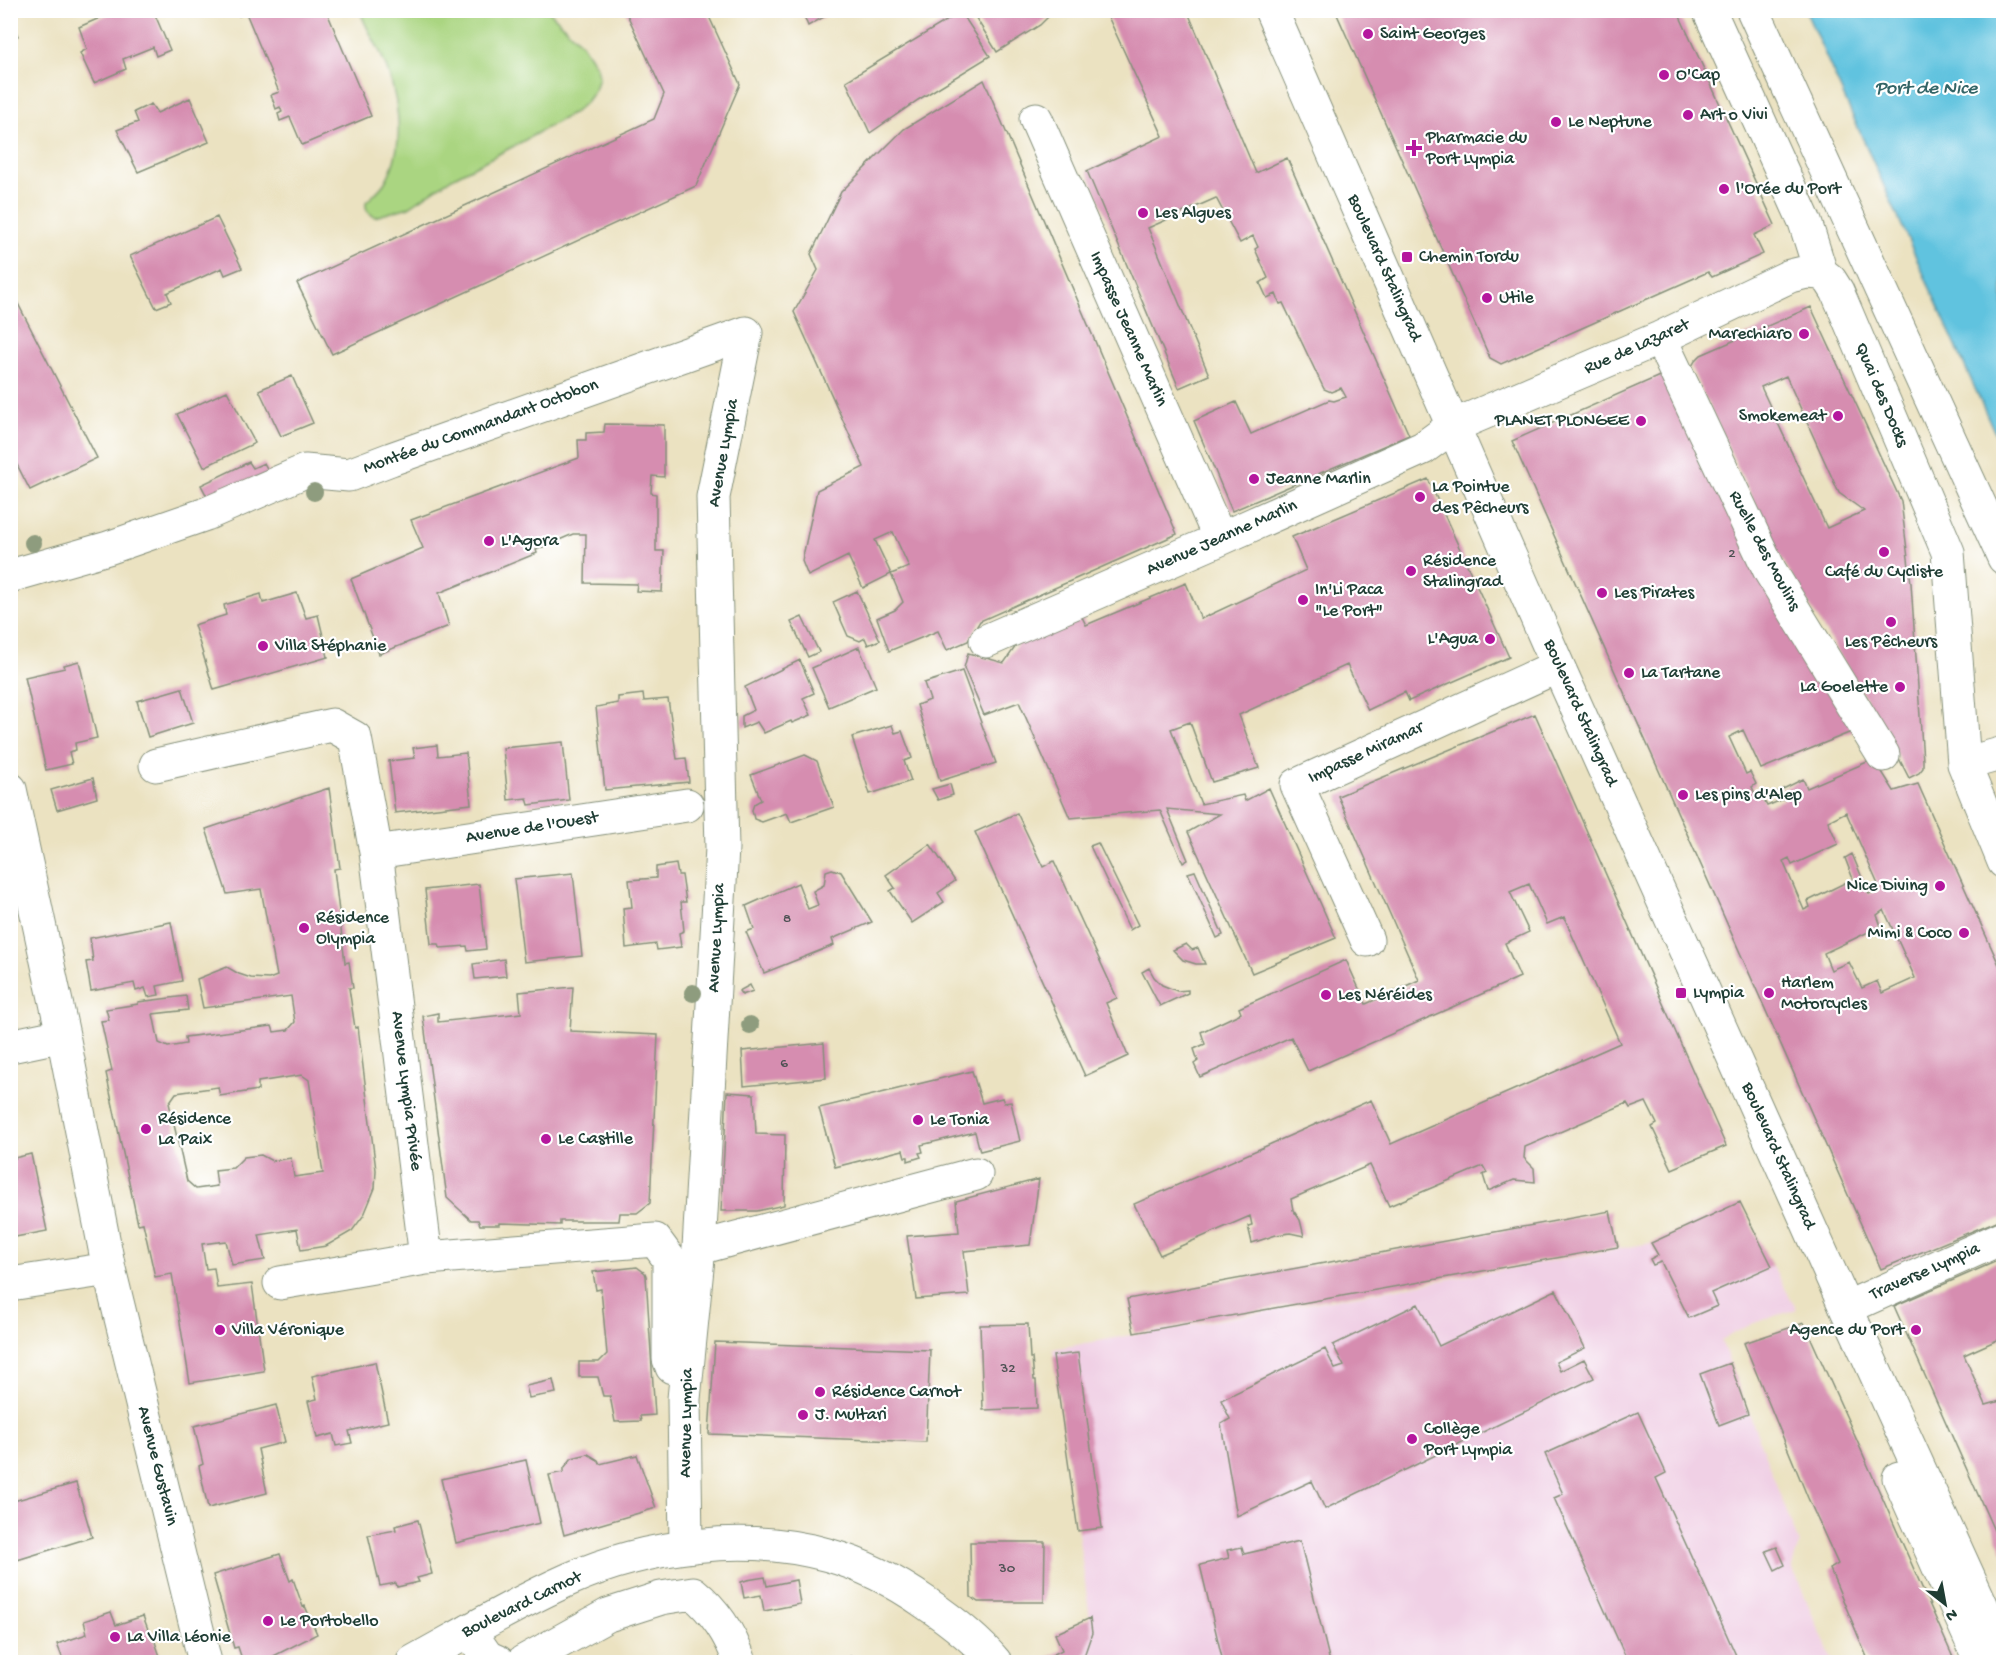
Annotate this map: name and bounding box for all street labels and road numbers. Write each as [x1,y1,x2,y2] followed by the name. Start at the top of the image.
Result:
[1342,190,1426,346] street label: Boulevard Stalingrad
[1084,248,1172,410] street label: Impasse Jeanne Marlin
[1581,314,1694,380] street label: Rue de Lazaret
[1850,340,1913,452] street label: Quai des Docks
[361,374,602,479] street label: Montée du Commandant Octobon
[704,396,744,509] street label: Avenue Lympia
[1724,487,1805,616] street label: Ruelle des Moulins
[1143,495,1301,581] street label: Avenue Jeanne Marlin
[1538,635,1622,791] street label: Boulevard Stalingrad
[1305,716,1428,789] street label: Impasse Miramar
[464,807,601,849] street label: Avenue de l'Ouest
[704,882,730,993] street label: Avenue Lympia
[386,1010,426,1173] street label: Avenue Lympia Privée
[1736,1078,1820,1234] street label: Boulevard Stalingrad
[1866,1238,1984,1306] street label: Traverse Lympia
[676,1367,698,1478] street label: Avenue Lympia
[132,1404,182,1528] street label: Avenue Gustavin
[458,1566,587,1644] street label: Boulevard Carnot

